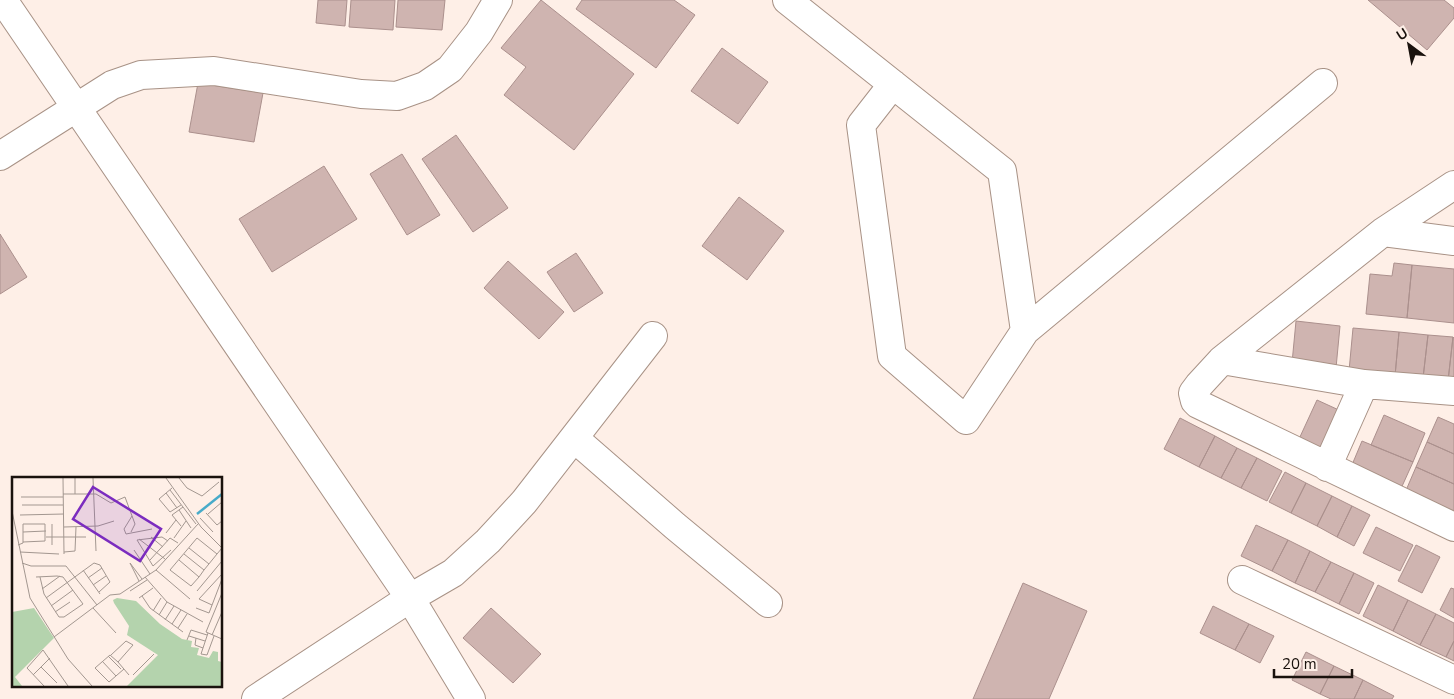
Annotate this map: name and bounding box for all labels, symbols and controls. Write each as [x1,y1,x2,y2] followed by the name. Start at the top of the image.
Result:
[1384,20,1434,70] north arrow
[1393,24,1412,45] text: U
[12,477,222,686] inset map
[1274,646,1352,678] scale bar
[1282,654,1317,674] text: 20 m

